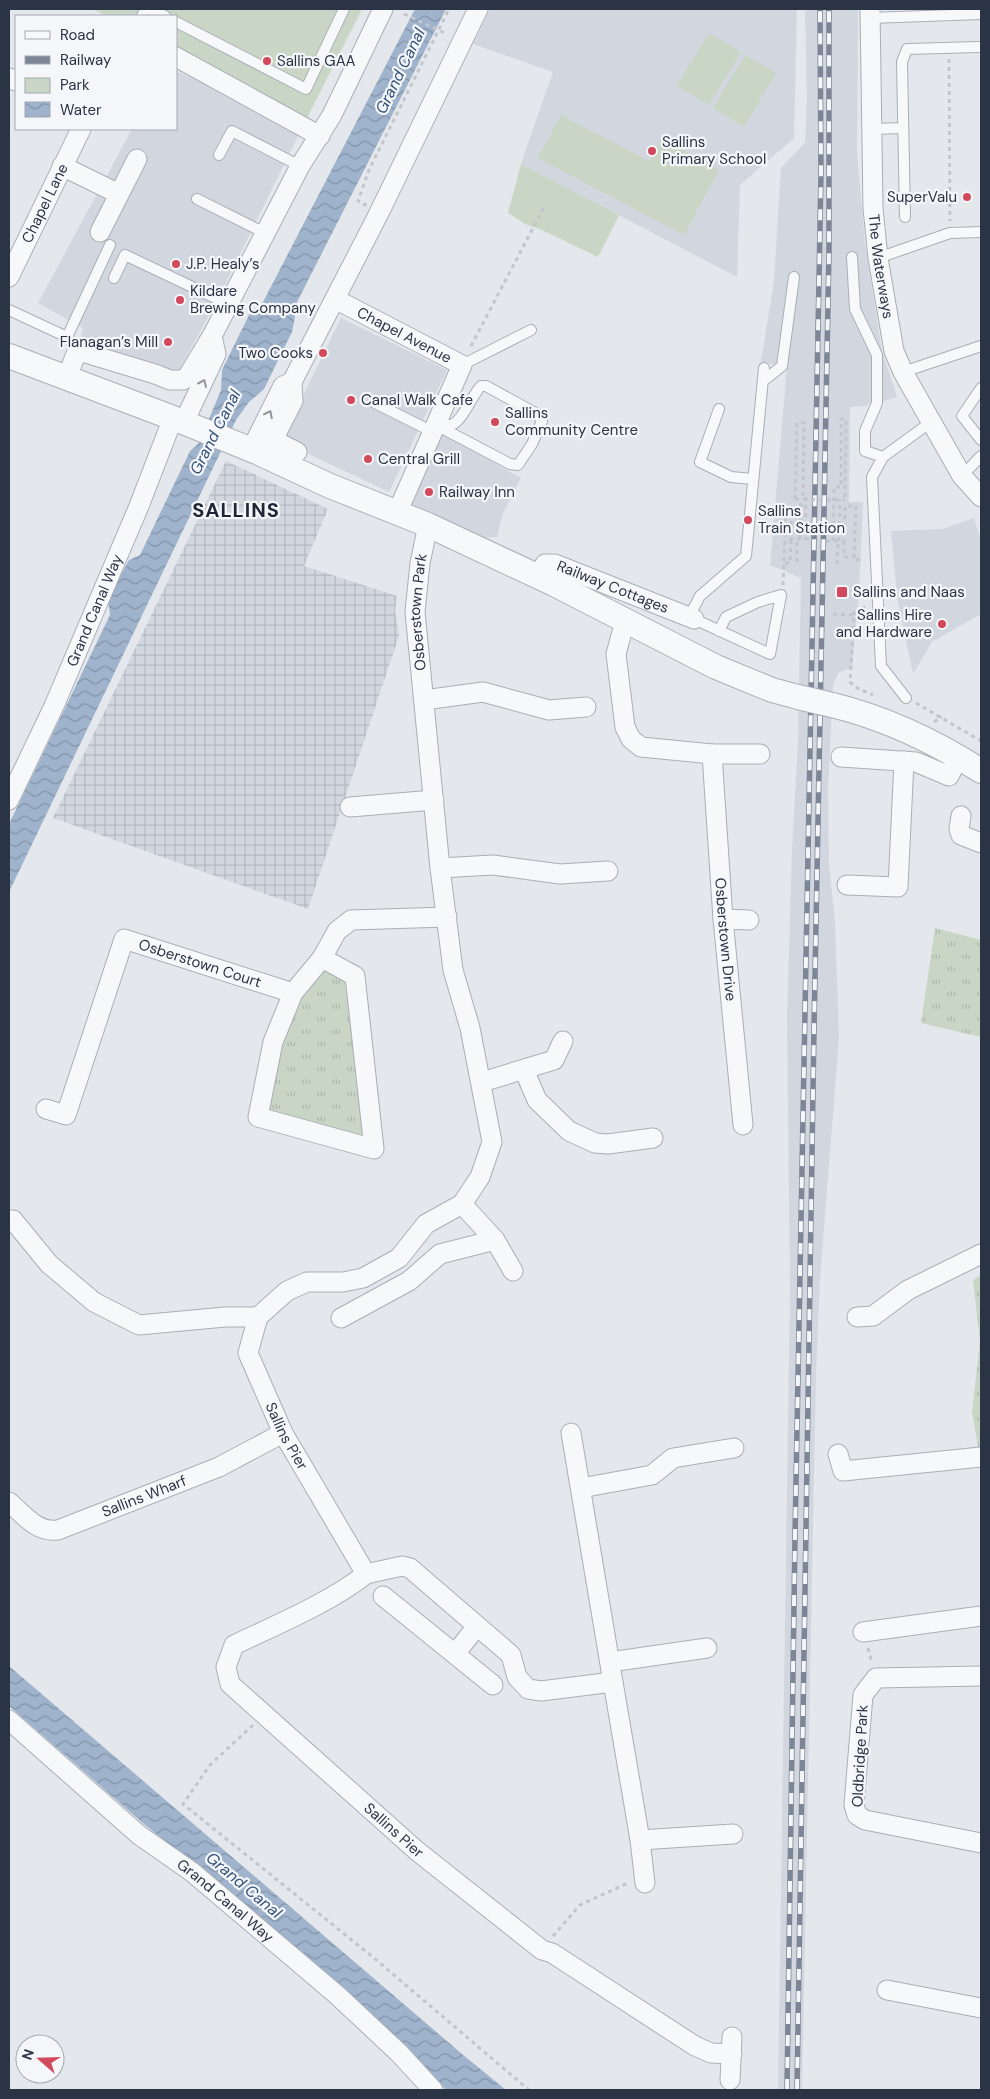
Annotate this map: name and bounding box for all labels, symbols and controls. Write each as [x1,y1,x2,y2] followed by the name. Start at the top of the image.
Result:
[15,15,178,130] legend
[370,24,430,117] water label: Grand Canal
[60,25,95,45] text: Road
[60,50,112,70] text: Railway
[277,51,356,71] place label: Sallins GAA
[261,55,273,67] marker: Sallins GAA
[60,75,90,95] text: Park
[60,100,102,120] text: Water
[662,132,766,169] place label: Sallins Primary School
[646,145,658,157] marker: Sallins Primary School
[17,160,73,246] street label: Chapel Lane
[887,187,957,207] place label: SuperValu
[961,191,973,203] marker: SuperValu
[864,213,898,320] street label: The Waterways
[186,254,259,274] place label: J.P. Healy’s
[170,258,182,270] marker: J.P. Healy’s
[190,281,316,318] place label: Kildare Brewing Company
[174,294,186,306] marker: Kildare Brewing Company
[354,302,455,368] street label: Chapel Avenue
[60,332,158,352] place label: Flanagan’s Mill
[162,336,174,348] marker: Flanagan’s Mill
[238,343,313,363] place label: Two Cooks
[317,347,329,359] marker: Two Cooks
[197,379,208,388] one-way arrow
[185,386,246,478] water label: Grand Canal
[361,390,473,410] place label: Canal Walk Cafe
[345,394,357,406] marker: Canal Walk Cafe
[505,403,638,440] place label: Sallins Community Centre
[263,410,273,419] one-way arrow
[489,416,501,428] marker: Sallins Community Centre
[378,449,460,469] place label: Central Grill
[362,453,374,465] marker: Central Grill
[439,482,515,502] place label: Railway Inn
[423,486,435,498] marker: Railway Inn
[192,497,280,523] district label: SALLINS
[758,501,845,538] place label: Sallins Train Station
[742,514,754,526] marker: Sallins Train Station
[62,551,128,670] street label: Grand Canal Way
[405,551,432,672] street label: Osberstown Park
[554,556,672,618] street label: Railway Cottages
[853,582,965,602] place label: Sallins and Naas
[835,585,849,599] marker: Sallins and Naas
[836,605,932,642] place label: Sallins Hire and Hardware
[936,618,948,630] marker: Sallins Hire and Hardware
[710,877,741,1002] street label: Osberstown Drive
[136,934,264,992] street label: Osberstown Court
[261,1399,313,1474] street label: Sallins Pier
[99,1471,189,1522] street label: Sallins Wharf
[847,1704,873,1808] street label: Oldbridge Park
[360,1798,428,1863] street label: Sallins Pier
[202,1847,287,1923] water label: Grand Canal
[173,1854,278,1947] street label: Grand Canal Way
[15,2034,65,2084] north arrow
[18,2047,38,2062] text: N

